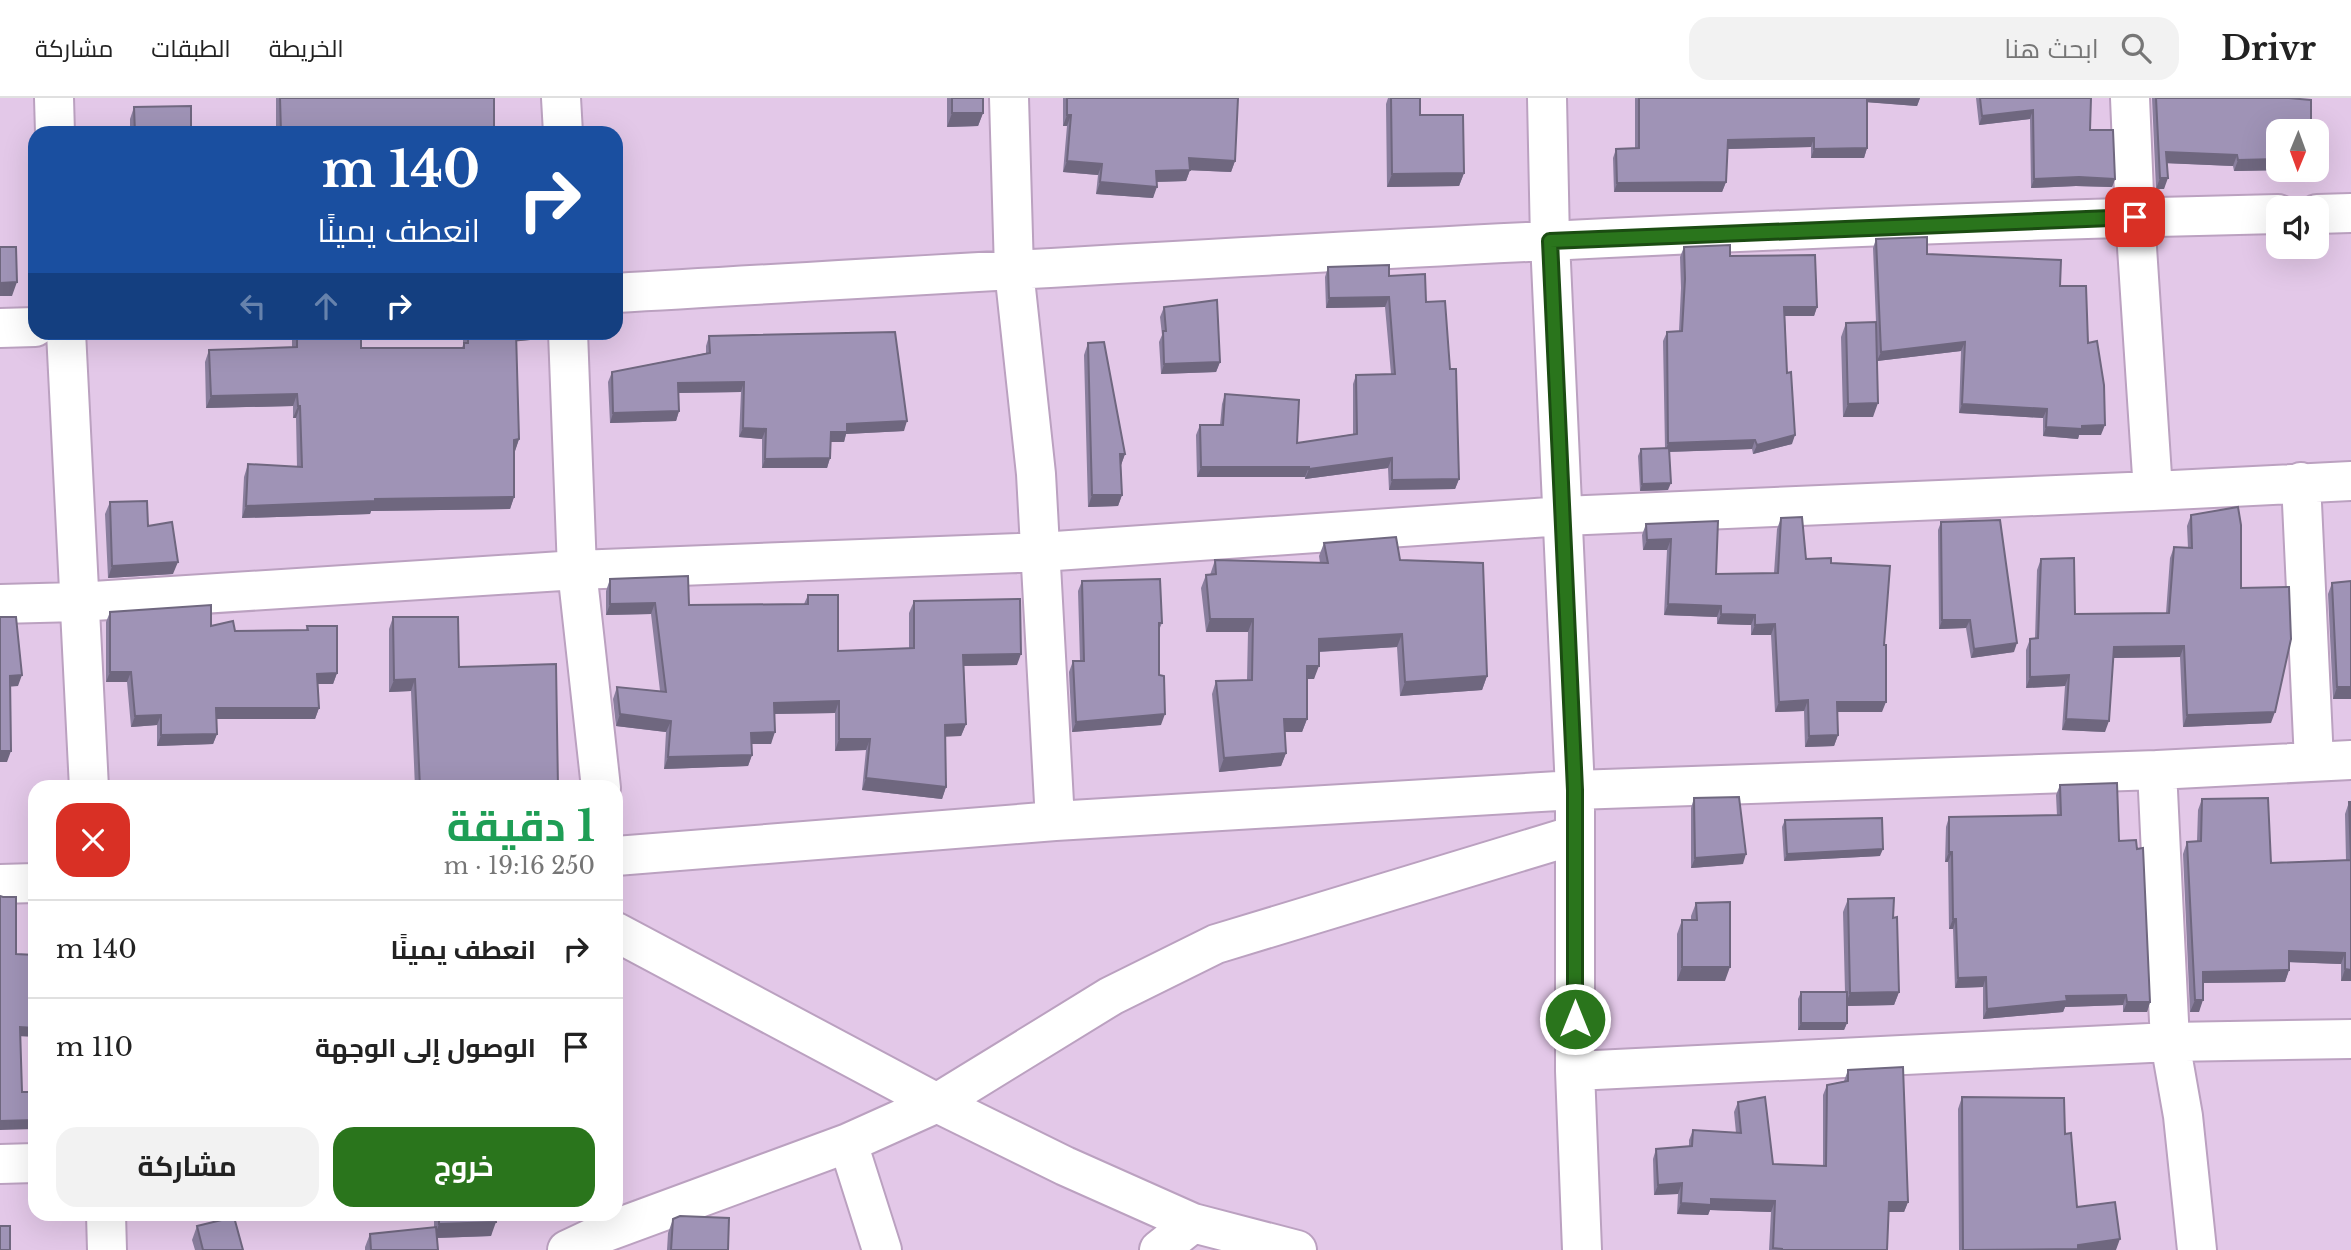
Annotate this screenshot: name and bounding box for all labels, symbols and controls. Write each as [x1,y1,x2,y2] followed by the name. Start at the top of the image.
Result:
[1689,17,2179,80] search box
[2221,28,2316,69] text: Drivr
[2117,29,2155,67] icon: search
[2004,33,2099,65] text: ابحث هنا
[35,34,113,63] text: مشاركة
[151,34,231,63] text: الطبقات
[269,34,344,63] text: الخريطة
[2266,119,2329,182] north arrow
[2266,119,2329,259] map controls
[322,139,480,200] text: 140 m
[504,154,595,245] icon: right
[2105,187,2165,247] pin
[2266,196,2329,259] button: sound
[2116,198,2154,236] icon: arrive
[317,211,480,251] text: انعطف يمينًا
[234,287,272,325] icon: left
[307,287,345,325] icon: ahead
[380,287,418,325] icon: right
[447,800,595,852] text: 1 دقيقة
[56,803,130,877] button: close
[444,852,595,880] text: 250 m · 19:16
[557,930,595,968] icon: right
[56,933,137,965] text: 140 m
[390,934,536,966] text: انعطف يمينًا
[1538,982,1612,1056] position arrow
[557,1028,595,1066] icon: arrive
[56,1031,133,1063] text: 110 m
[315,1032,536,1064] text: الوصول إلى الوجهة
[56,1127,319,1207] button: مشاركة
[333,1127,595,1207] button: خروج

